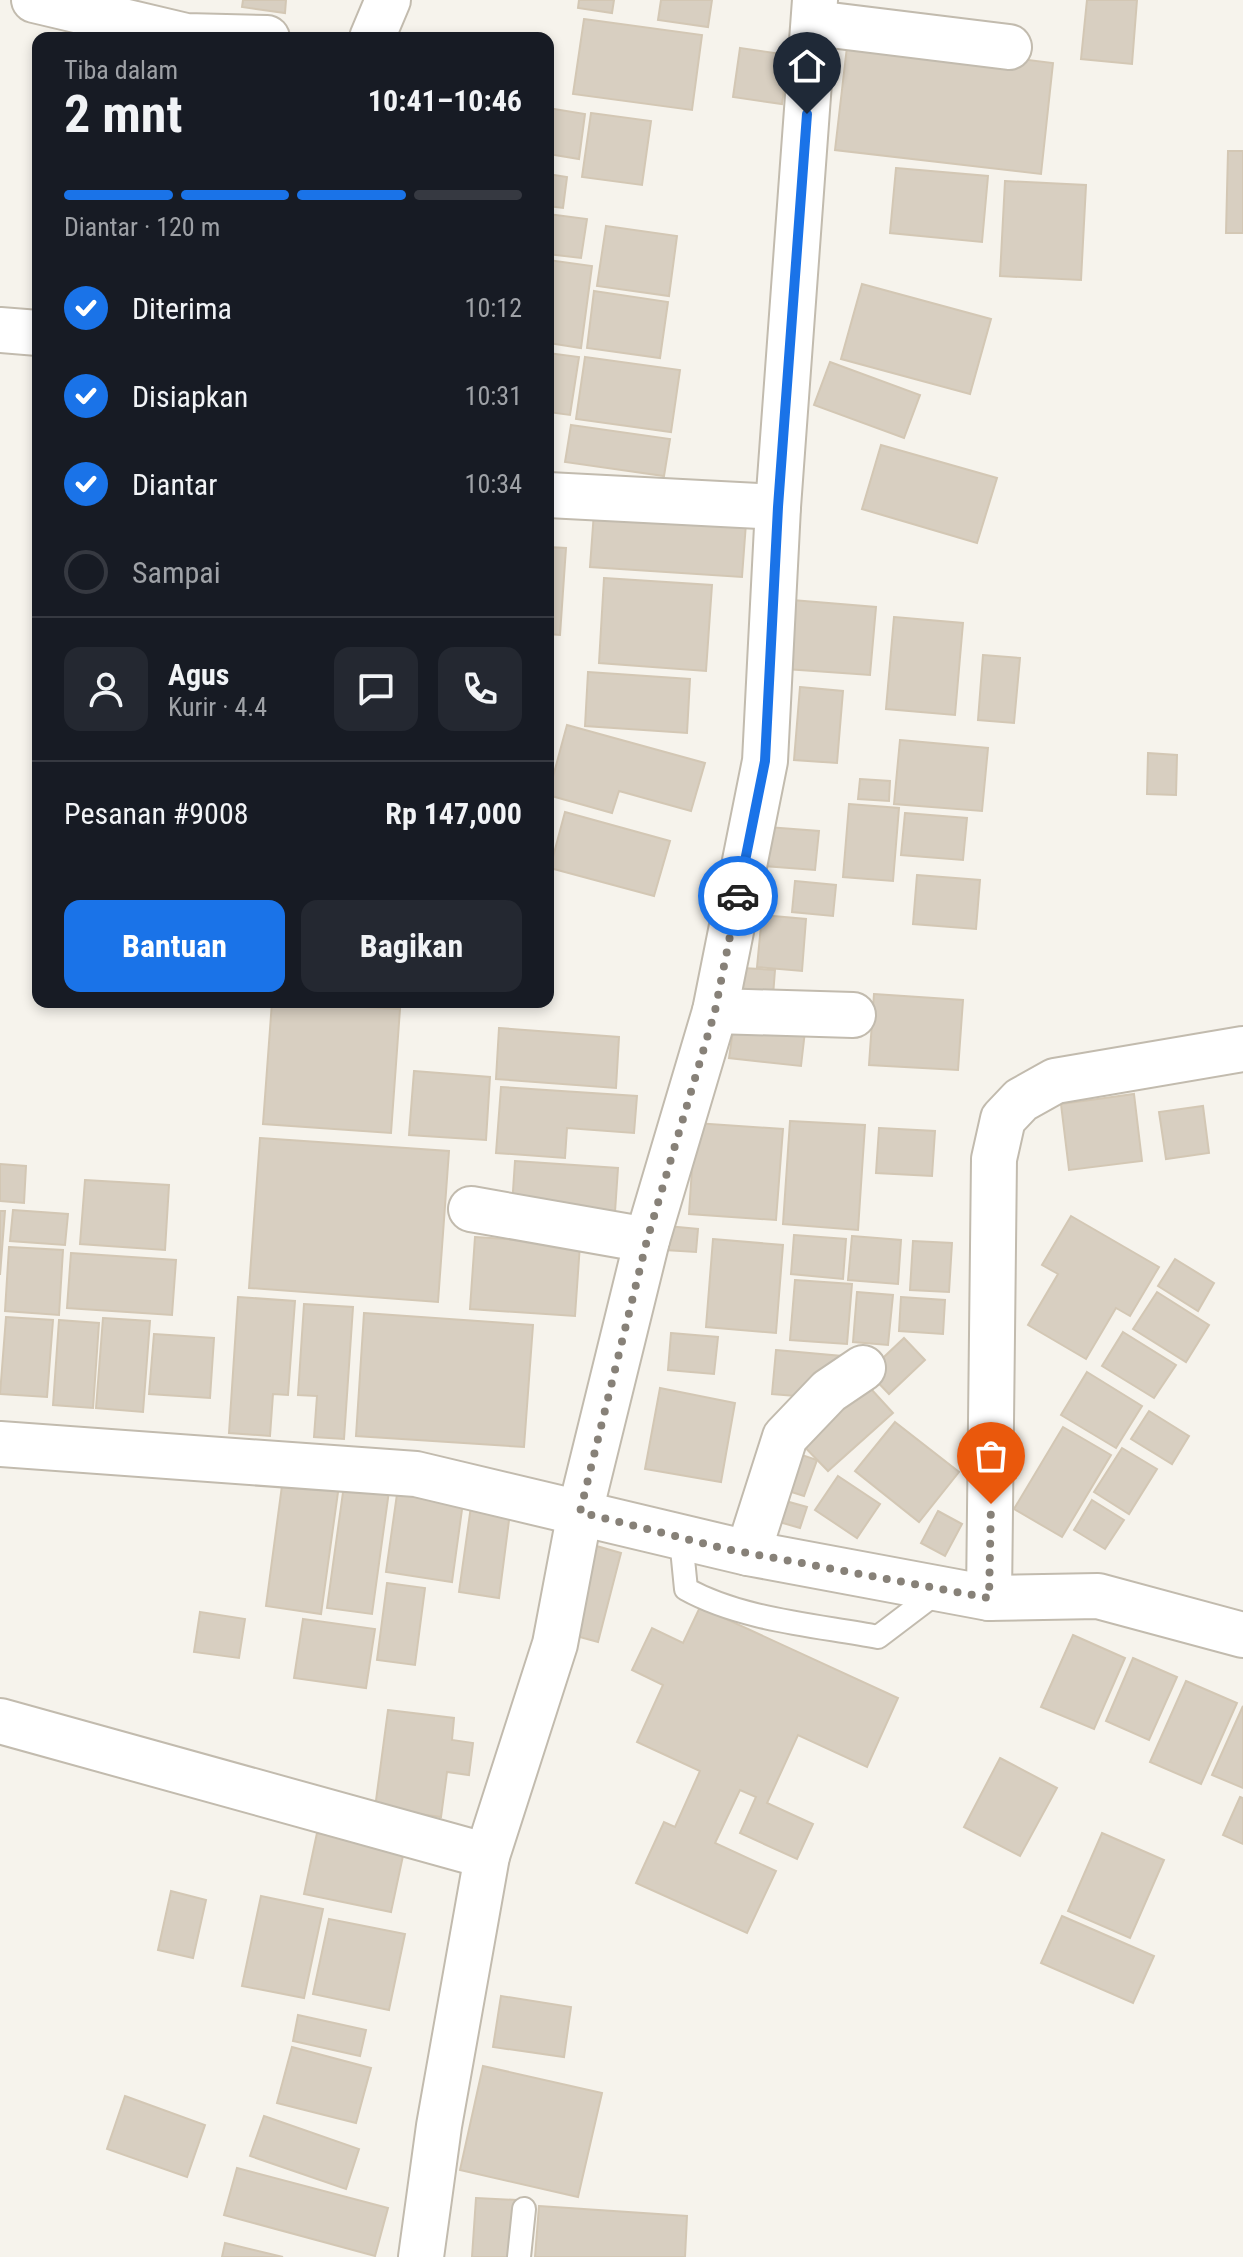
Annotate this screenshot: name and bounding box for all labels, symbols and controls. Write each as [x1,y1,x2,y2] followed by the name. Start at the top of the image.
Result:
[773,32,841,114] pin
[785,44,829,88] icon: home
[64,55,178,85] text: Tiba dalam
[368,83,522,118] text: 10:41–10:46
[64,84,182,145] text: 2 mnt
[64,212,220,242] text: Diantar · 120 m
[64,286,108,330] icon: check
[132,291,232,326] text: Diterima
[465,293,522,323] text: 10:12
[64,374,108,418] icon: check
[132,379,248,414] text: Disiapkan
[465,381,522,411] text: 10:31
[64,462,108,506] icon: check
[132,467,217,502] text: Diantar
[465,469,522,499] text: 10:34
[132,555,221,590] text: Sampai
[64,647,148,731] button: person
[334,647,418,731] button: chat
[438,647,522,731] button: phone
[168,657,229,692] text: Agus
[168,692,267,722] text: Kurir · 4.4
[64,796,249,831] text: Pesanan #9008
[385,796,522,831] text: Rp 147,000
[698,856,778,936] courier
[716,874,760,918] icon: car
[64,900,285,992] button: Bantuan
[301,900,522,992] button: Bagikan
[957,1422,1025,1504] pin
[969,1434,1013,1478] icon: bag

